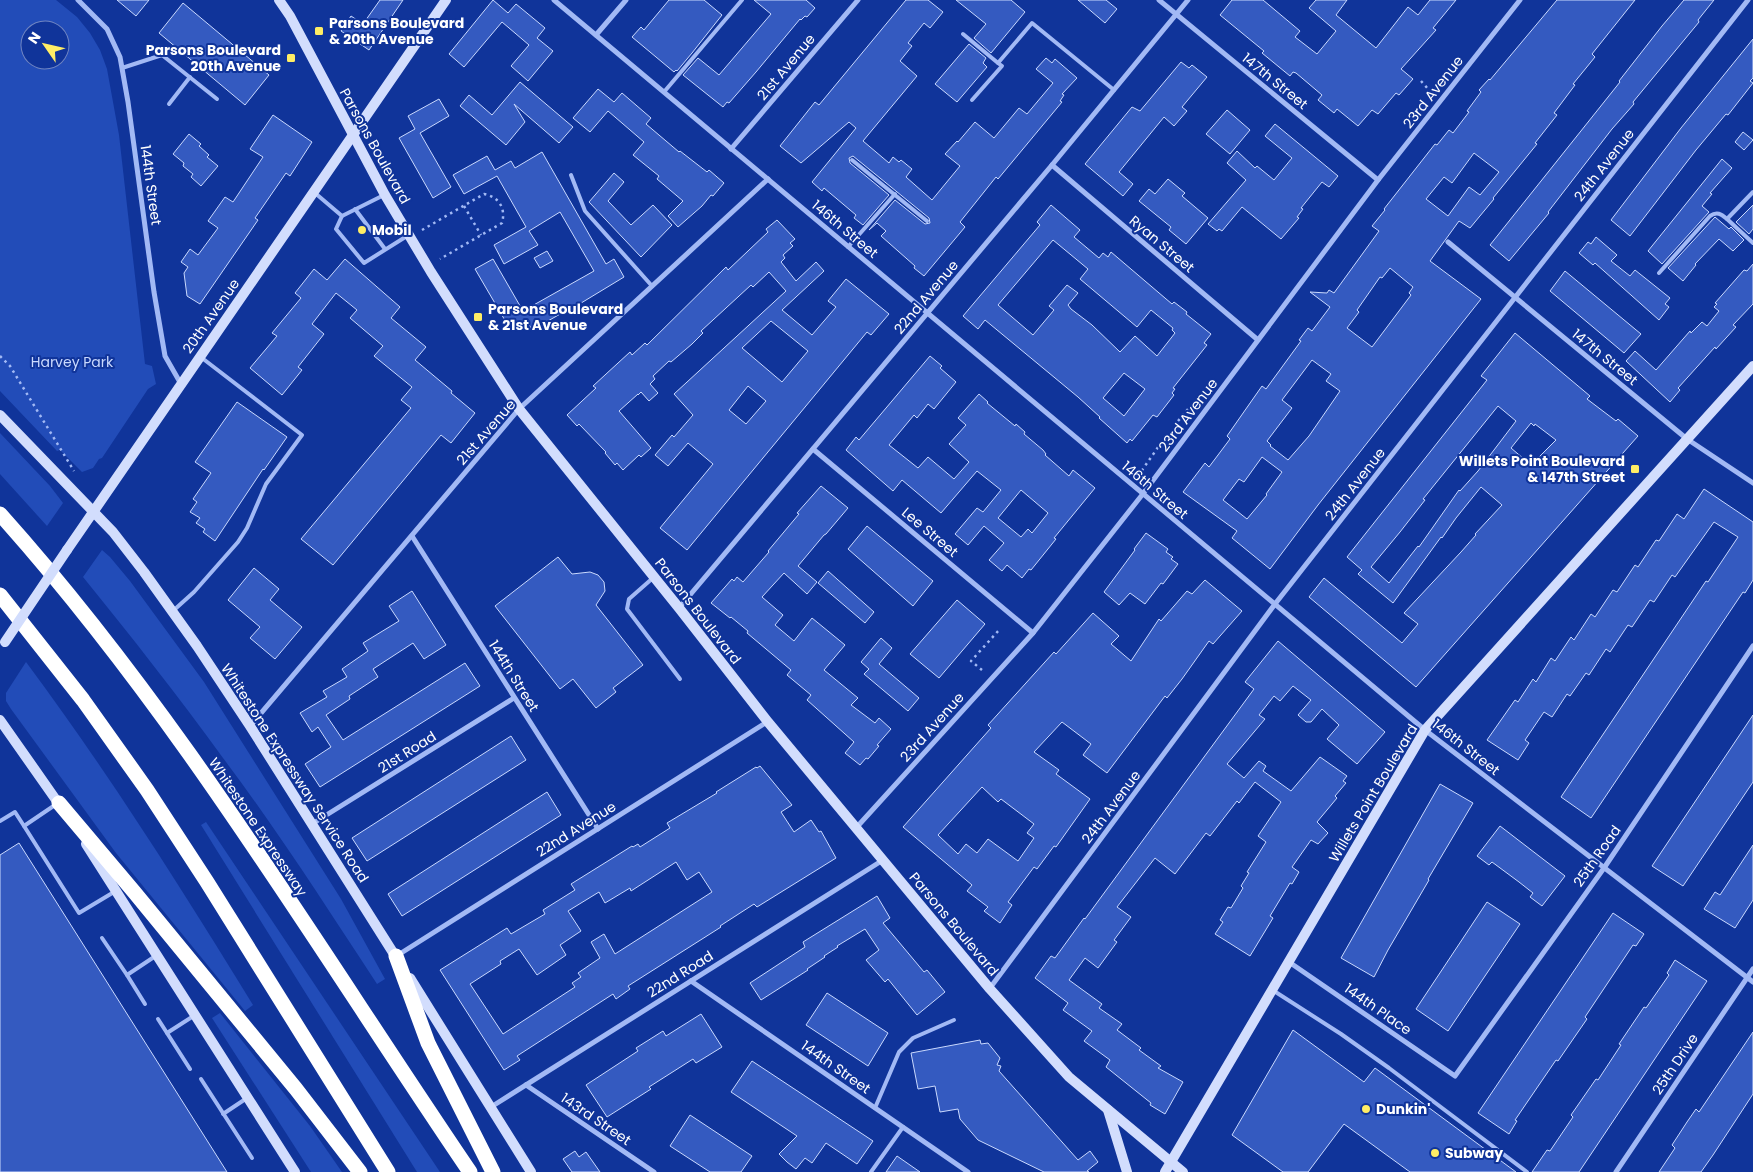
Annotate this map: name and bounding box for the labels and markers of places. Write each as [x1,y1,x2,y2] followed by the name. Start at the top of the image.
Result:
[329,13,464,49] place label: Parsons Boulevard & 20th Avenue
[313,25,325,37] marker: Parsons Boulevard & 20th Avenue
[146,40,281,76] place label: Parsons Boulevard 20th Avenue
[285,52,297,64] marker: Parsons Boulevard 20th Avenue
[372,220,412,240] place label: Mobil
[356,224,368,236] marker: Mobil
[488,299,623,335] place label: Parsons Boulevard & 21st Avenue
[472,311,484,323] marker: Parsons Boulevard & 21st Avenue
[1459,451,1625,487] place label: Willets Point Boulevard & 147th Street
[1629,463,1641,475] marker: Willets Point Boulevard & 147th Street
[1376,1099,1430,1119] place label: Dunkin'
[1360,1103,1372,1115] marker: Dunkin'
[1445,1143,1503,1163] place label: Subway
[1429,1147,1441,1159] marker: Subway

